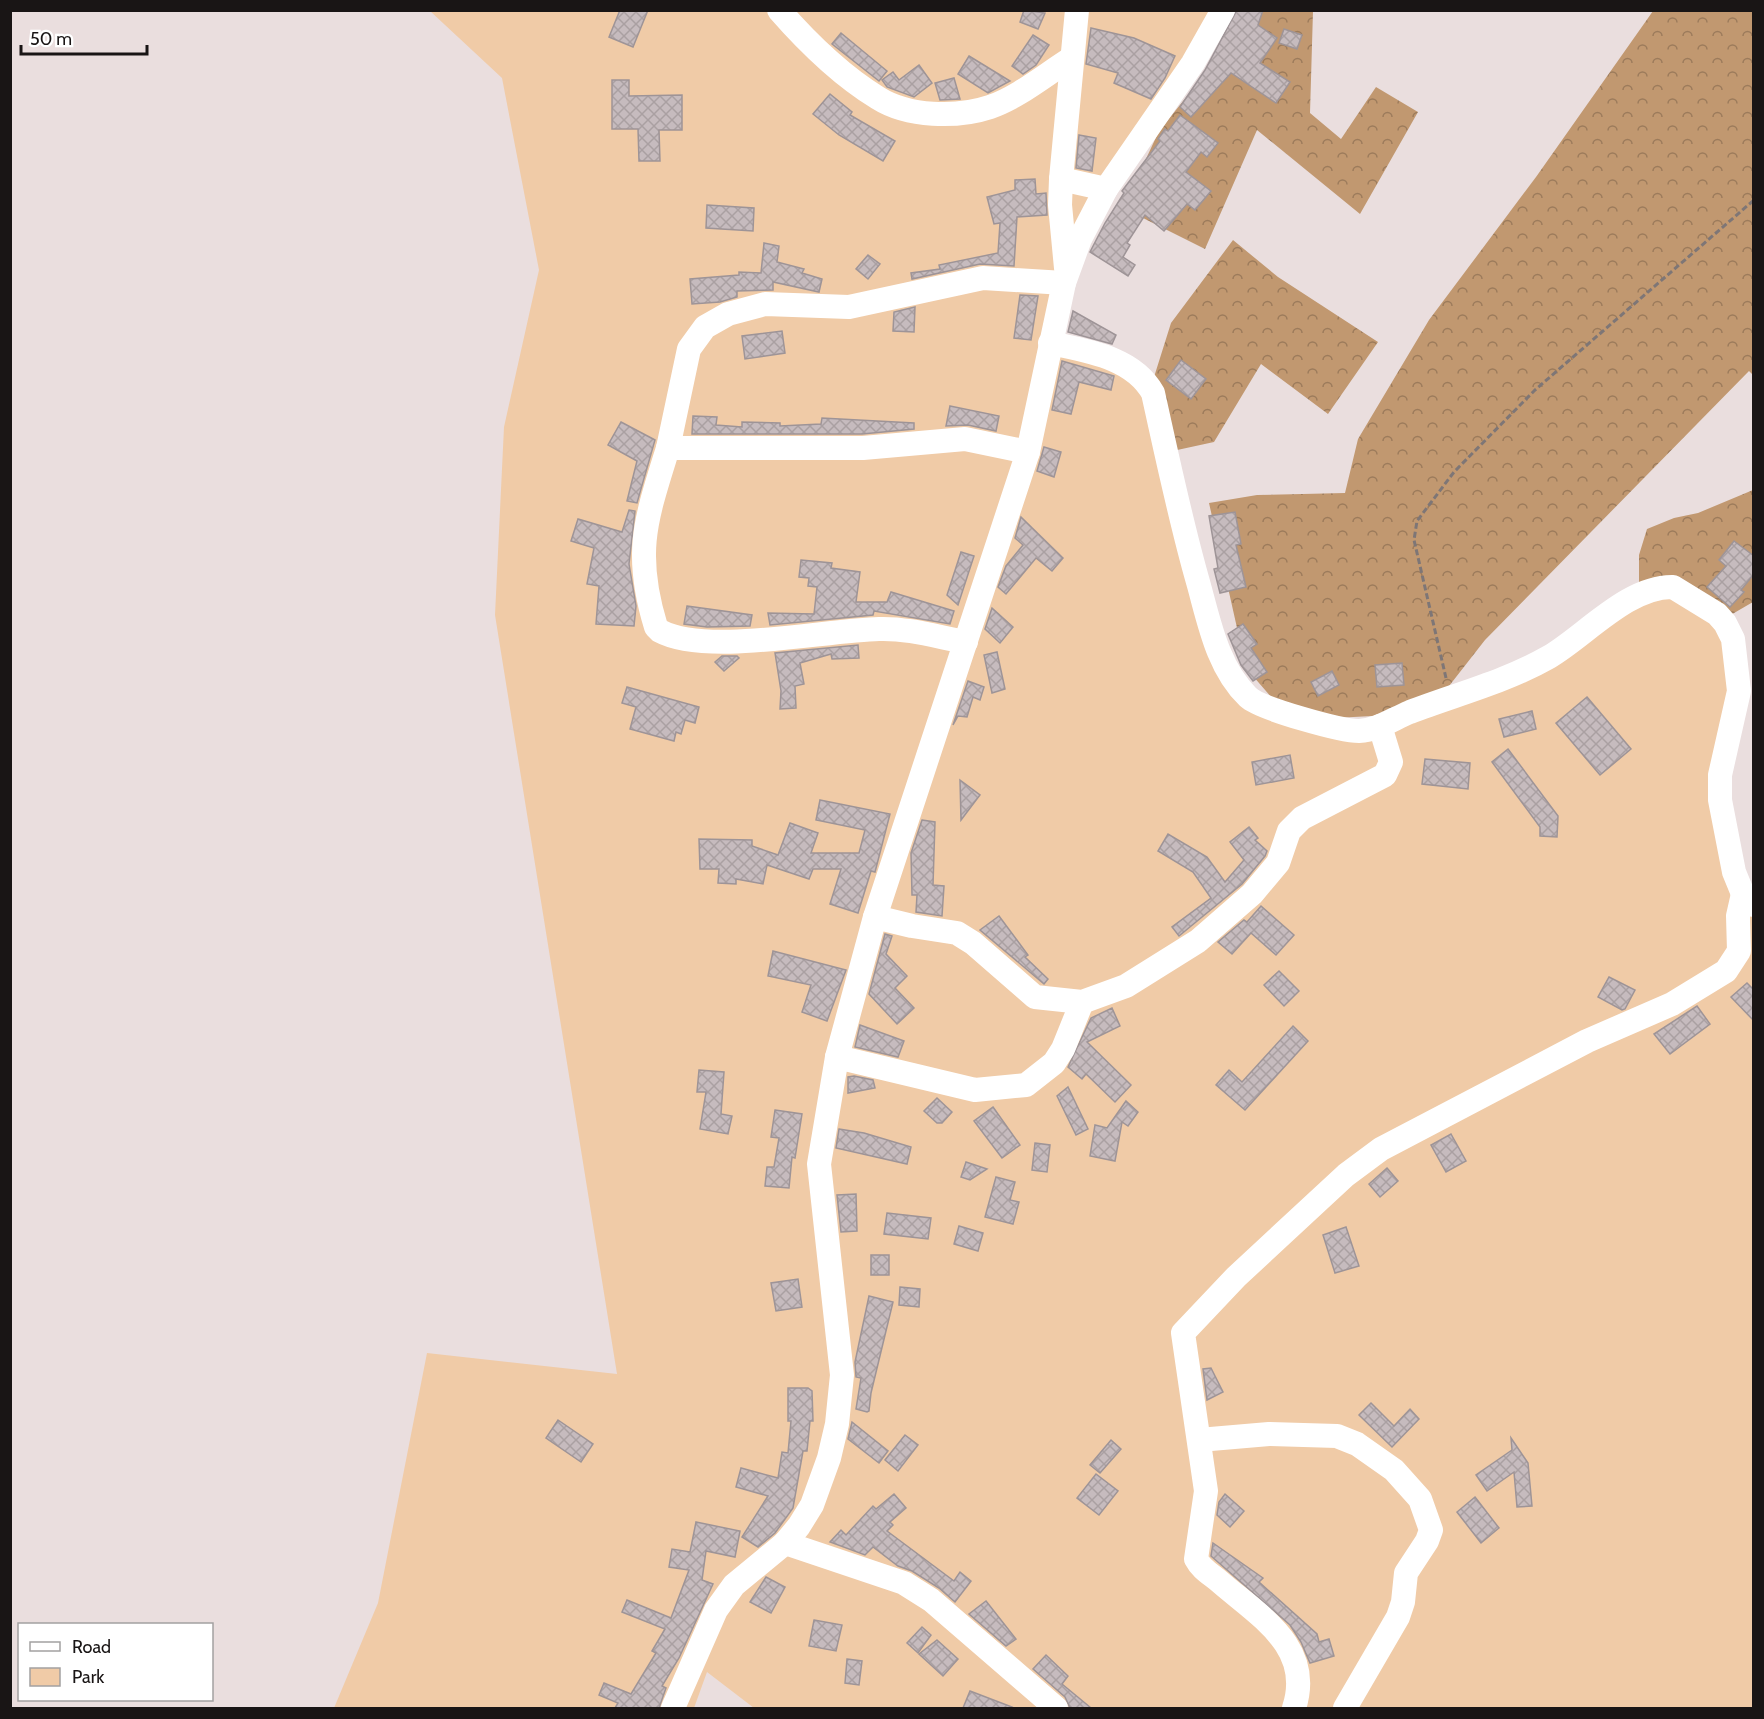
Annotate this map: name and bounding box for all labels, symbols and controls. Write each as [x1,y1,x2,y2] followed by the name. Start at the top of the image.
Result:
[21,18,147,56] scale bar
[30,28,72,50] text: 50 m
[18,1623,213,1701] legend
[72,1636,111,1658] text: Road
[72,1666,105,1688] text: Park

